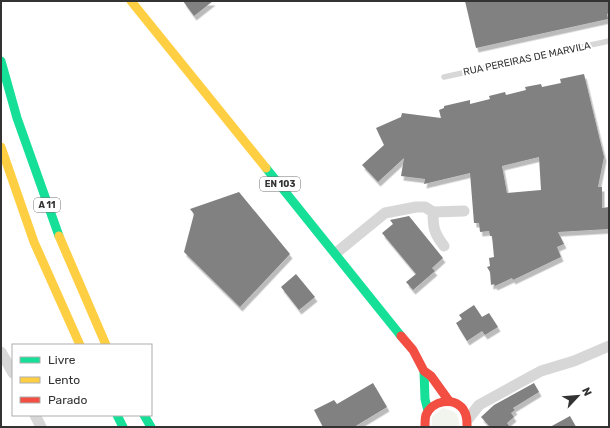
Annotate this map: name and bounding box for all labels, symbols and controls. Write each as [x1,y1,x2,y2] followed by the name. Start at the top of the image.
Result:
[462,40,592,78] street label: RUA PEREIRAS DE MARVILA
[260,177,300,191] road number: EN 103
[34,198,60,212] road number: A 11
[12,344,152,416] legend
[48,353,76,367] text: Livre
[48,373,80,387] text: Lento
[558,376,598,416] north arrow
[579,385,594,398] text: N
[48,393,87,407] text: Parado

